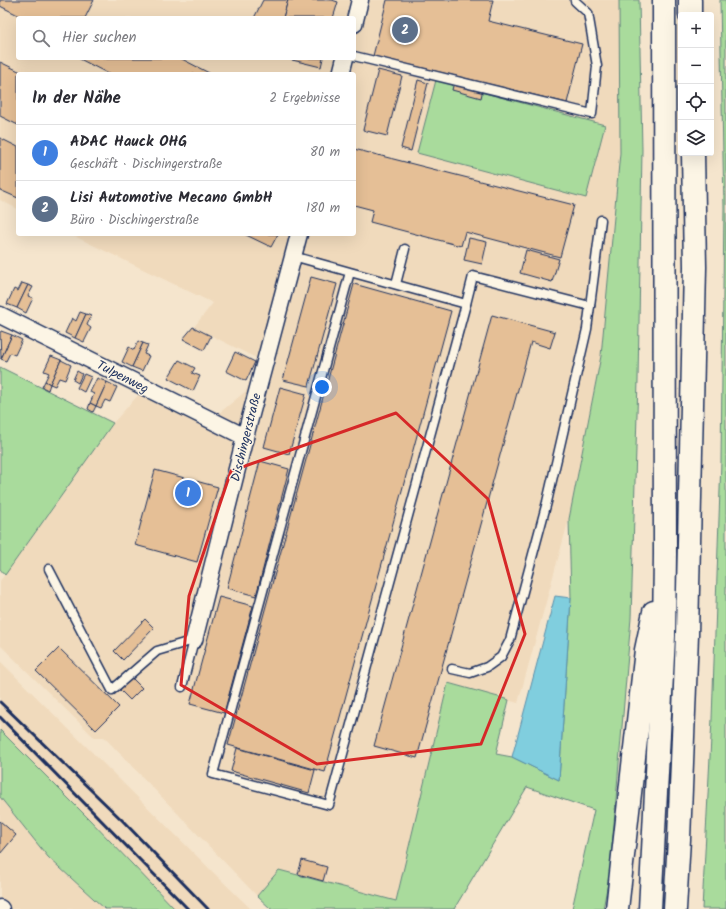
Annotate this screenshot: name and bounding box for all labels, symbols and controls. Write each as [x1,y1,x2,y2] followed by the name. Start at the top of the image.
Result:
[678,12,714,156] map controls
[678,12,714,48] button: +
[392,15,418,45] pin: 2
[16,16,356,60] search box
[62,26,136,50] text: Hier suchen
[30,27,52,49] icon: search
[678,48,714,84] button: −
[678,84,714,120] button: locate
[32,85,121,112] text: In der Nähe
[270,88,340,109] text: 2 Ergebnisse
[678,120,714,156] button: layers
[70,130,187,154] text: ADAC Hauck OHG
[43,142,47,163] text: 1
[310,142,340,163] text: 80 m
[70,154,222,175] text: Geschäft · Dischingerstraße
[70,186,272,210] text: Lisi Automotive Mecano GmbH
[41,198,49,219] text: 2
[306,198,340,219] text: 180 m
[70,210,199,231] text: Büro · Dischingerstraße
[93,355,152,399] street label: Tulpenweg
[312,377,332,397] your location
[225,391,268,484] street label: Dischingerstraße
[175,478,201,508] pin: 1

